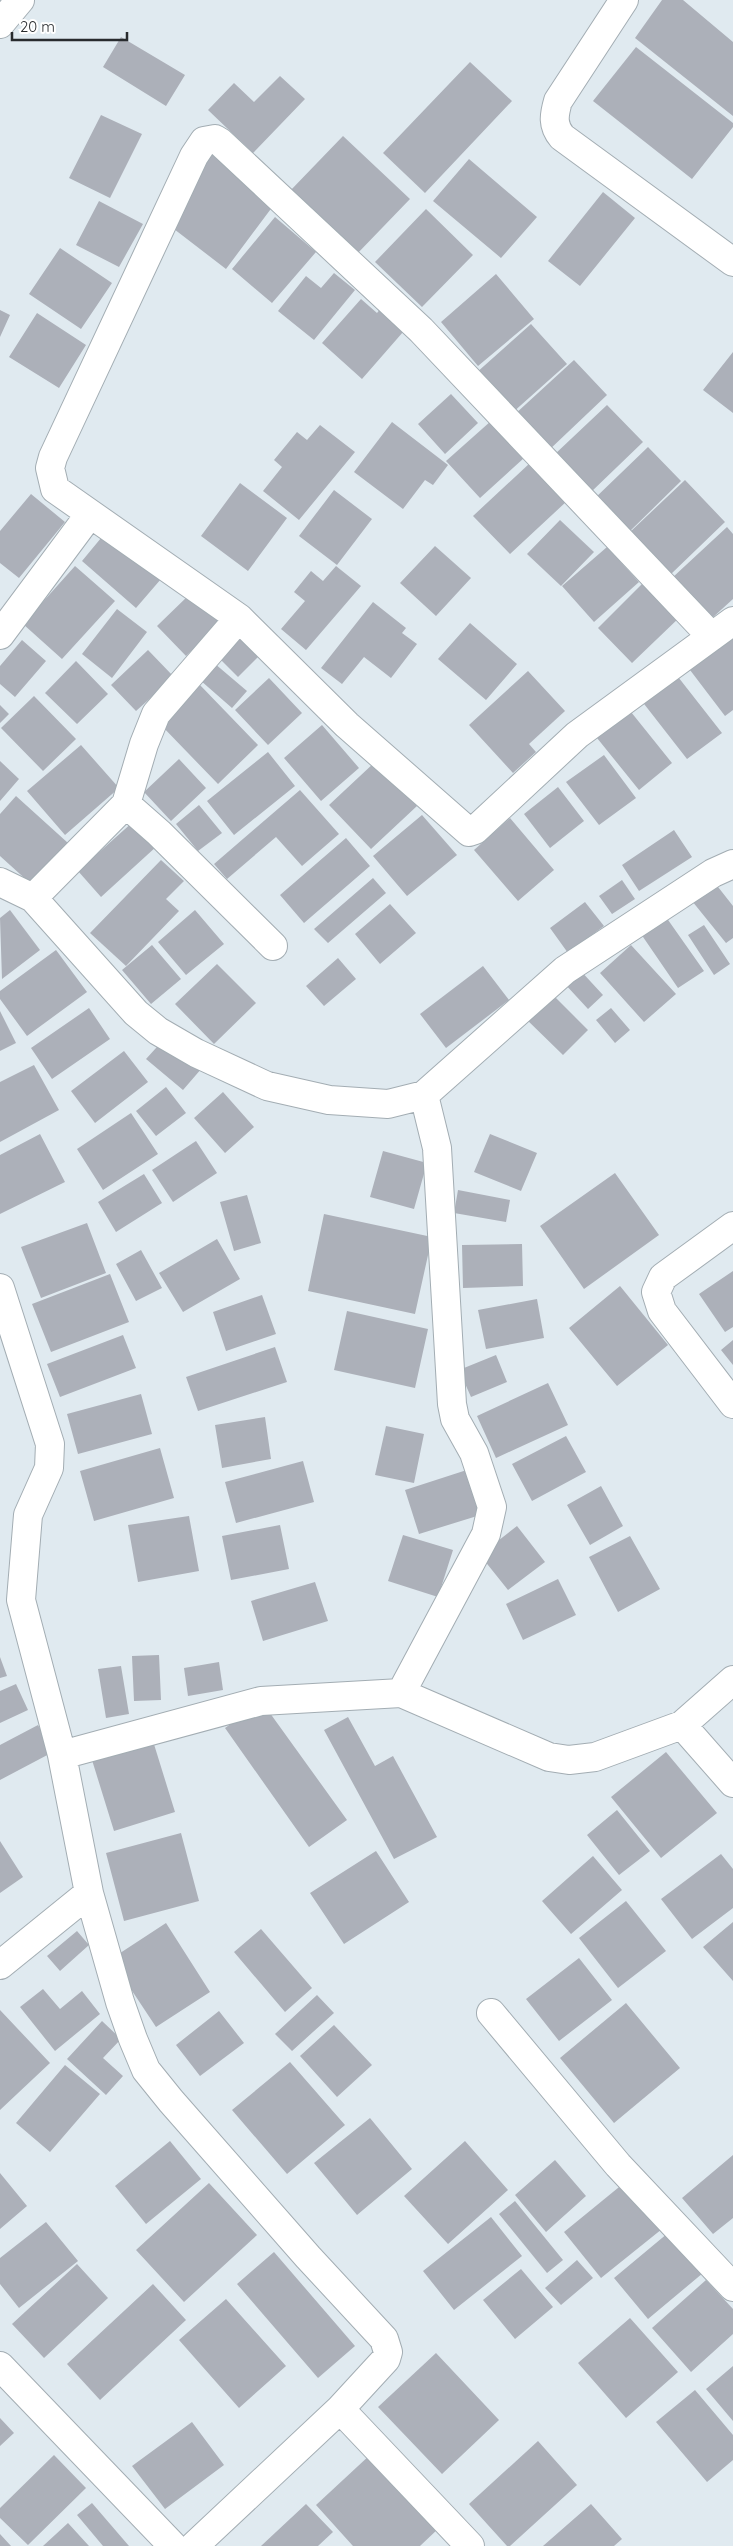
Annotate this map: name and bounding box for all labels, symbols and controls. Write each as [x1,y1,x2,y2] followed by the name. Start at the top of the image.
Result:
[12,10,128,42] scale bar
[20,17,55,36] text: 20 m

